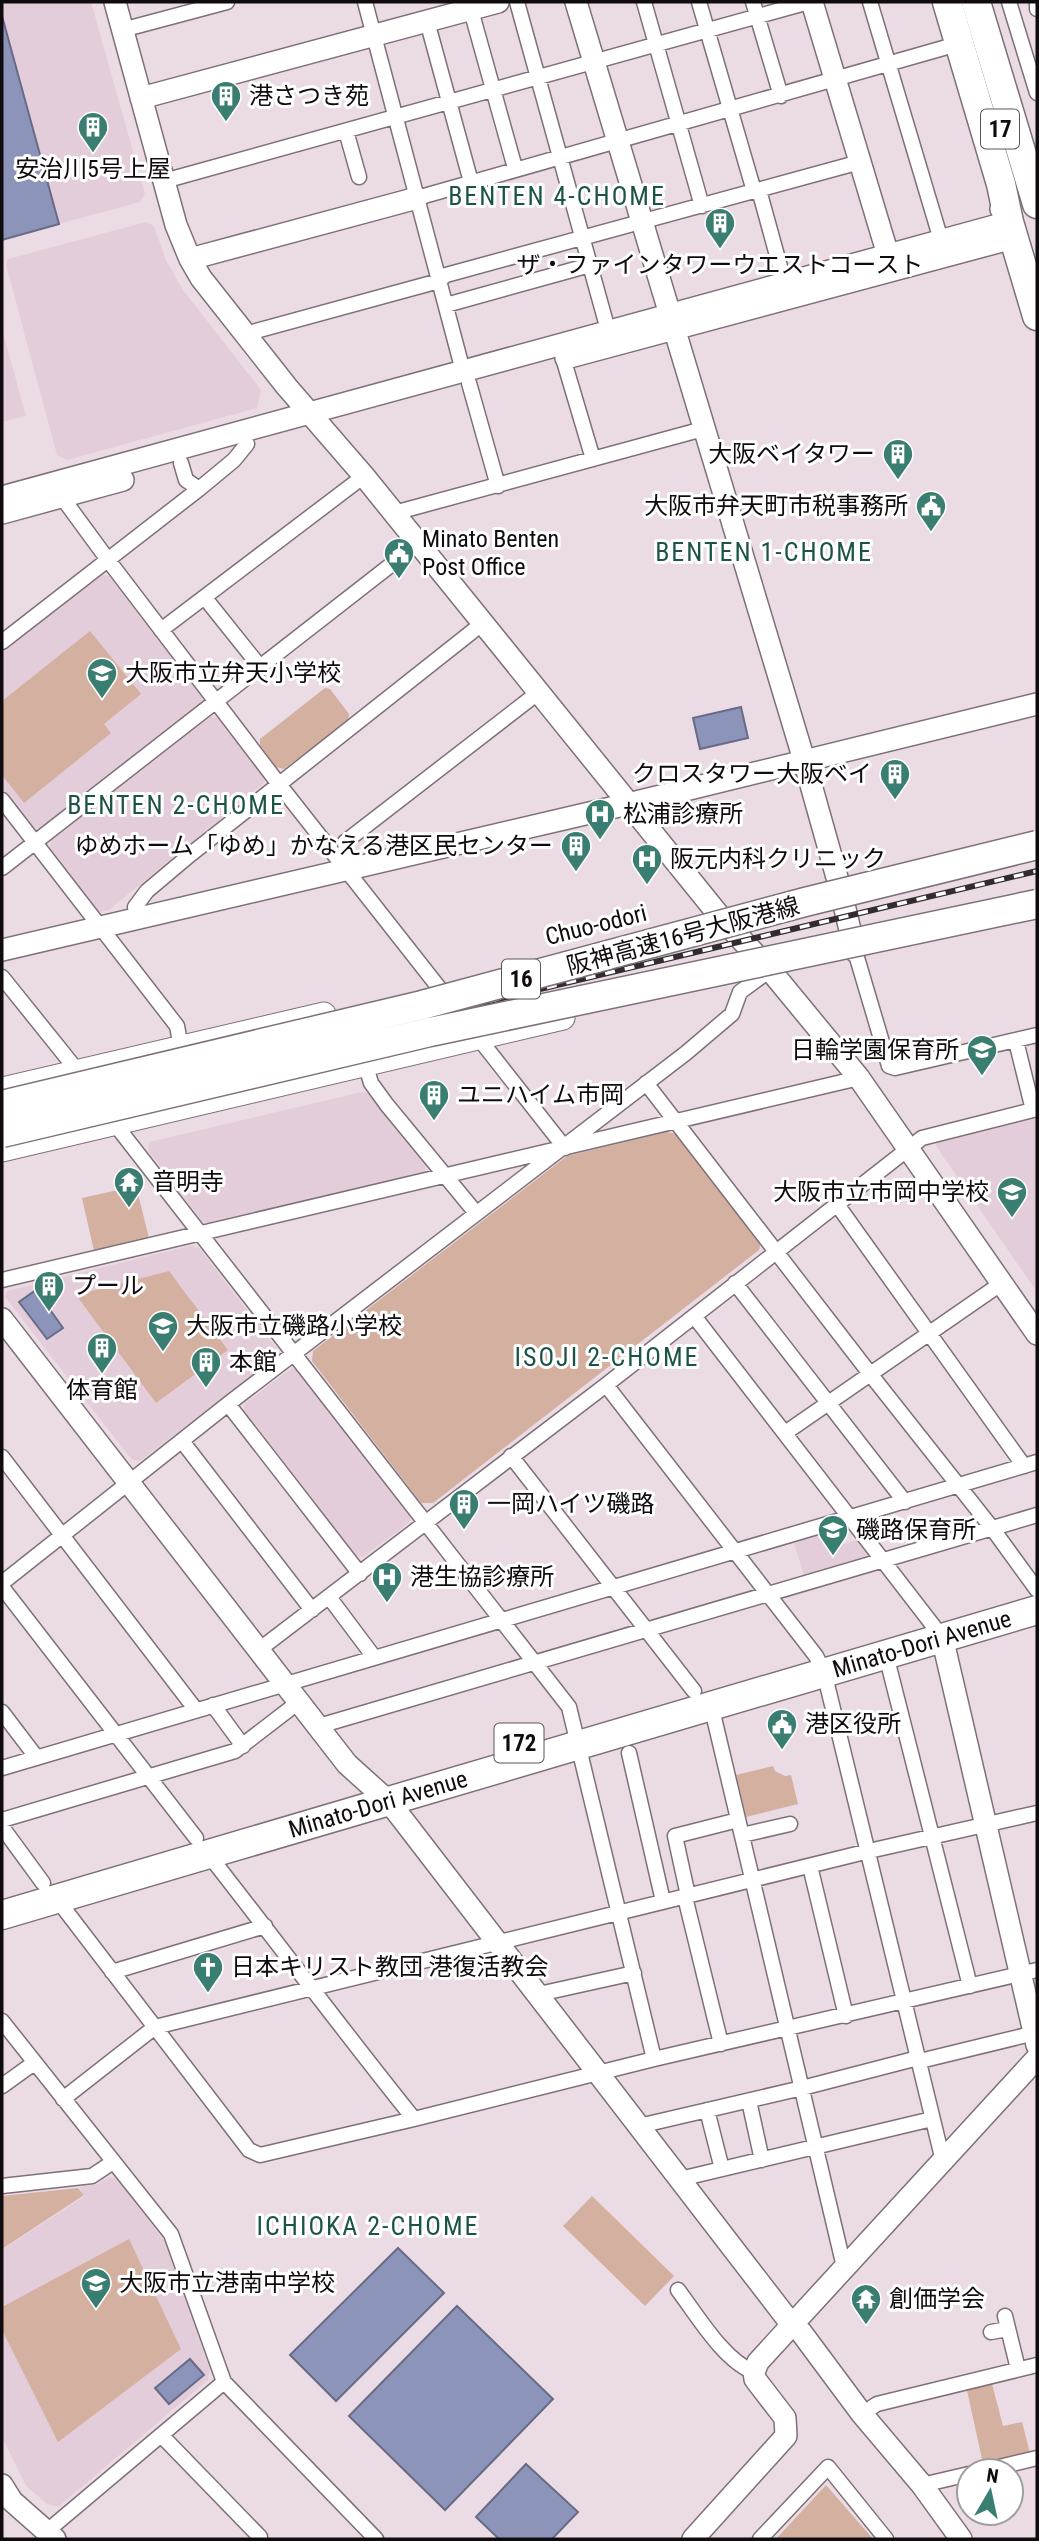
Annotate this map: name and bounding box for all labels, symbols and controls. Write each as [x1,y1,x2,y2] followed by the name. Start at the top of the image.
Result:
[209,79,243,123] building icon: 港さつき苑
[249,82,369,110] place label: 港さつき苑
[76,110,110,154] building icon: 安治川5号上屋
[981,110,1019,148] road number: 17
[15,155,171,183] place label: 安治川5号上屋
[448,181,666,211] district label: BENTEN 4-CHOME
[703,206,737,250] building icon: ザ・ファインタワーウエストコースト
[517,251,923,279] place label: ザ・ファインタワーウエストコースト
[881,437,915,481] building icon: 大阪ベイタワー
[708,440,875,468] place label: 大阪ベイタワー
[914,489,948,533] public building icon: 大阪市弁天町市税事務所
[644,492,908,520] place label: 大阪市弁天町市税事務所
[422,525,559,581] place label: Minato Benten Post Office
[382,536,416,580] public building icon: Minato Benten Post Office
[655,537,873,567] district label: BENTEN 1-CHOME
[85,656,119,700] school or university icon: 大阪市立弁天小学校
[125,659,341,687] place label: 大阪市立弁天小学校
[878,757,912,801] building icon: クロスタワー大阪ベイ
[632,760,872,788] place label: クロスタワー大阪ベイ
[67,790,285,820] district label: BENTEN 2-CHOME
[583,797,617,841] hospital icon: 松浦診療所
[623,800,743,828] place label: 松浦診療所
[559,829,593,873] building icon: ゆめホーム「ゆめ」かなえる港区民センター
[74,832,553,860] place label: ゆめホーム「ゆめ」かなえる港区民センター
[630,842,664,886] hospital icon: 阪元内科クリニック
[670,845,886,873] place label: 阪元内科クリニック
[564,891,802,981] street label: 阪神高速16号大阪港線
[542,899,650,951] street label: Chuo-odori
[502,960,540,998] road number: 16
[965,1033,999,1077] school or university icon: 日輪学園保育所
[791,1036,959,1064] place label: 日輪学園保育所
[417,1078,451,1122] building icon: ユニハイム市岡
[457,1081,624,1109] place label: ユニハイム市岡
[112,1165,146,1209] temple icon: 音明寺
[152,1168,224,1196] place label: 音明寺
[995,1175,1029,1219] school or university icon: 大阪市立市岡中学校
[773,1178,989,1206] place label: 大阪市立市岡中学校
[32,1269,66,1313] building icon: プール
[72,1272,144,1300] place label: プール
[146,1309,180,1353] school or university icon: 大阪市立磯路小学校
[186,1312,402,1340] place label: 大阪市立磯路小学校
[85,1331,119,1375] building icon: 体育館
[515,1342,699,1372] district label: ISOJI 2-CHOME
[189,1345,223,1389] building icon: 本館
[229,1348,277,1376] place label: 本館
[66,1376,138,1404] place label: 体育館
[447,1487,481,1531] building icon: 一岡ハイツ磯路
[487,1490,655,1518] place label: 一岡ハイツ磯路
[816,1513,850,1557] school or university icon: 磯路保育所
[856,1516,976,1544] place label: 磯路保育所
[370,1560,404,1604] hospital icon: 港生協診療所
[410,1563,554,1591] place label: 港生協診療所
[829,1604,1015,1683] street label: Minato-Dori Avenue
[765,1707,799,1751] public building icon: 港区役所
[805,1710,901,1738] place label: 港区役所
[494,1724,544,1762] road number: 172
[285,1765,471,1844] street label: Minato-Dori Avenue
[191,1950,225,1994] church icon: 日本キリスト教団 港復活教会
[231,1953,549,1981] place label: 日本キリスト教団 港復活教会
[257,2211,479,2241] district label: ICHIOKA 2-CHOME
[79,2266,113,2310] school or university icon: 大阪市立港南中学校
[119,2269,335,2297] place label: 大阪市立港南中学校
[849,2282,883,2326] temple icon: 創価学会
[889,2285,985,2313] place label: 創価学会
[955,2457,1025,2527] north arrow
[985,2463,1000,2488] text: N

